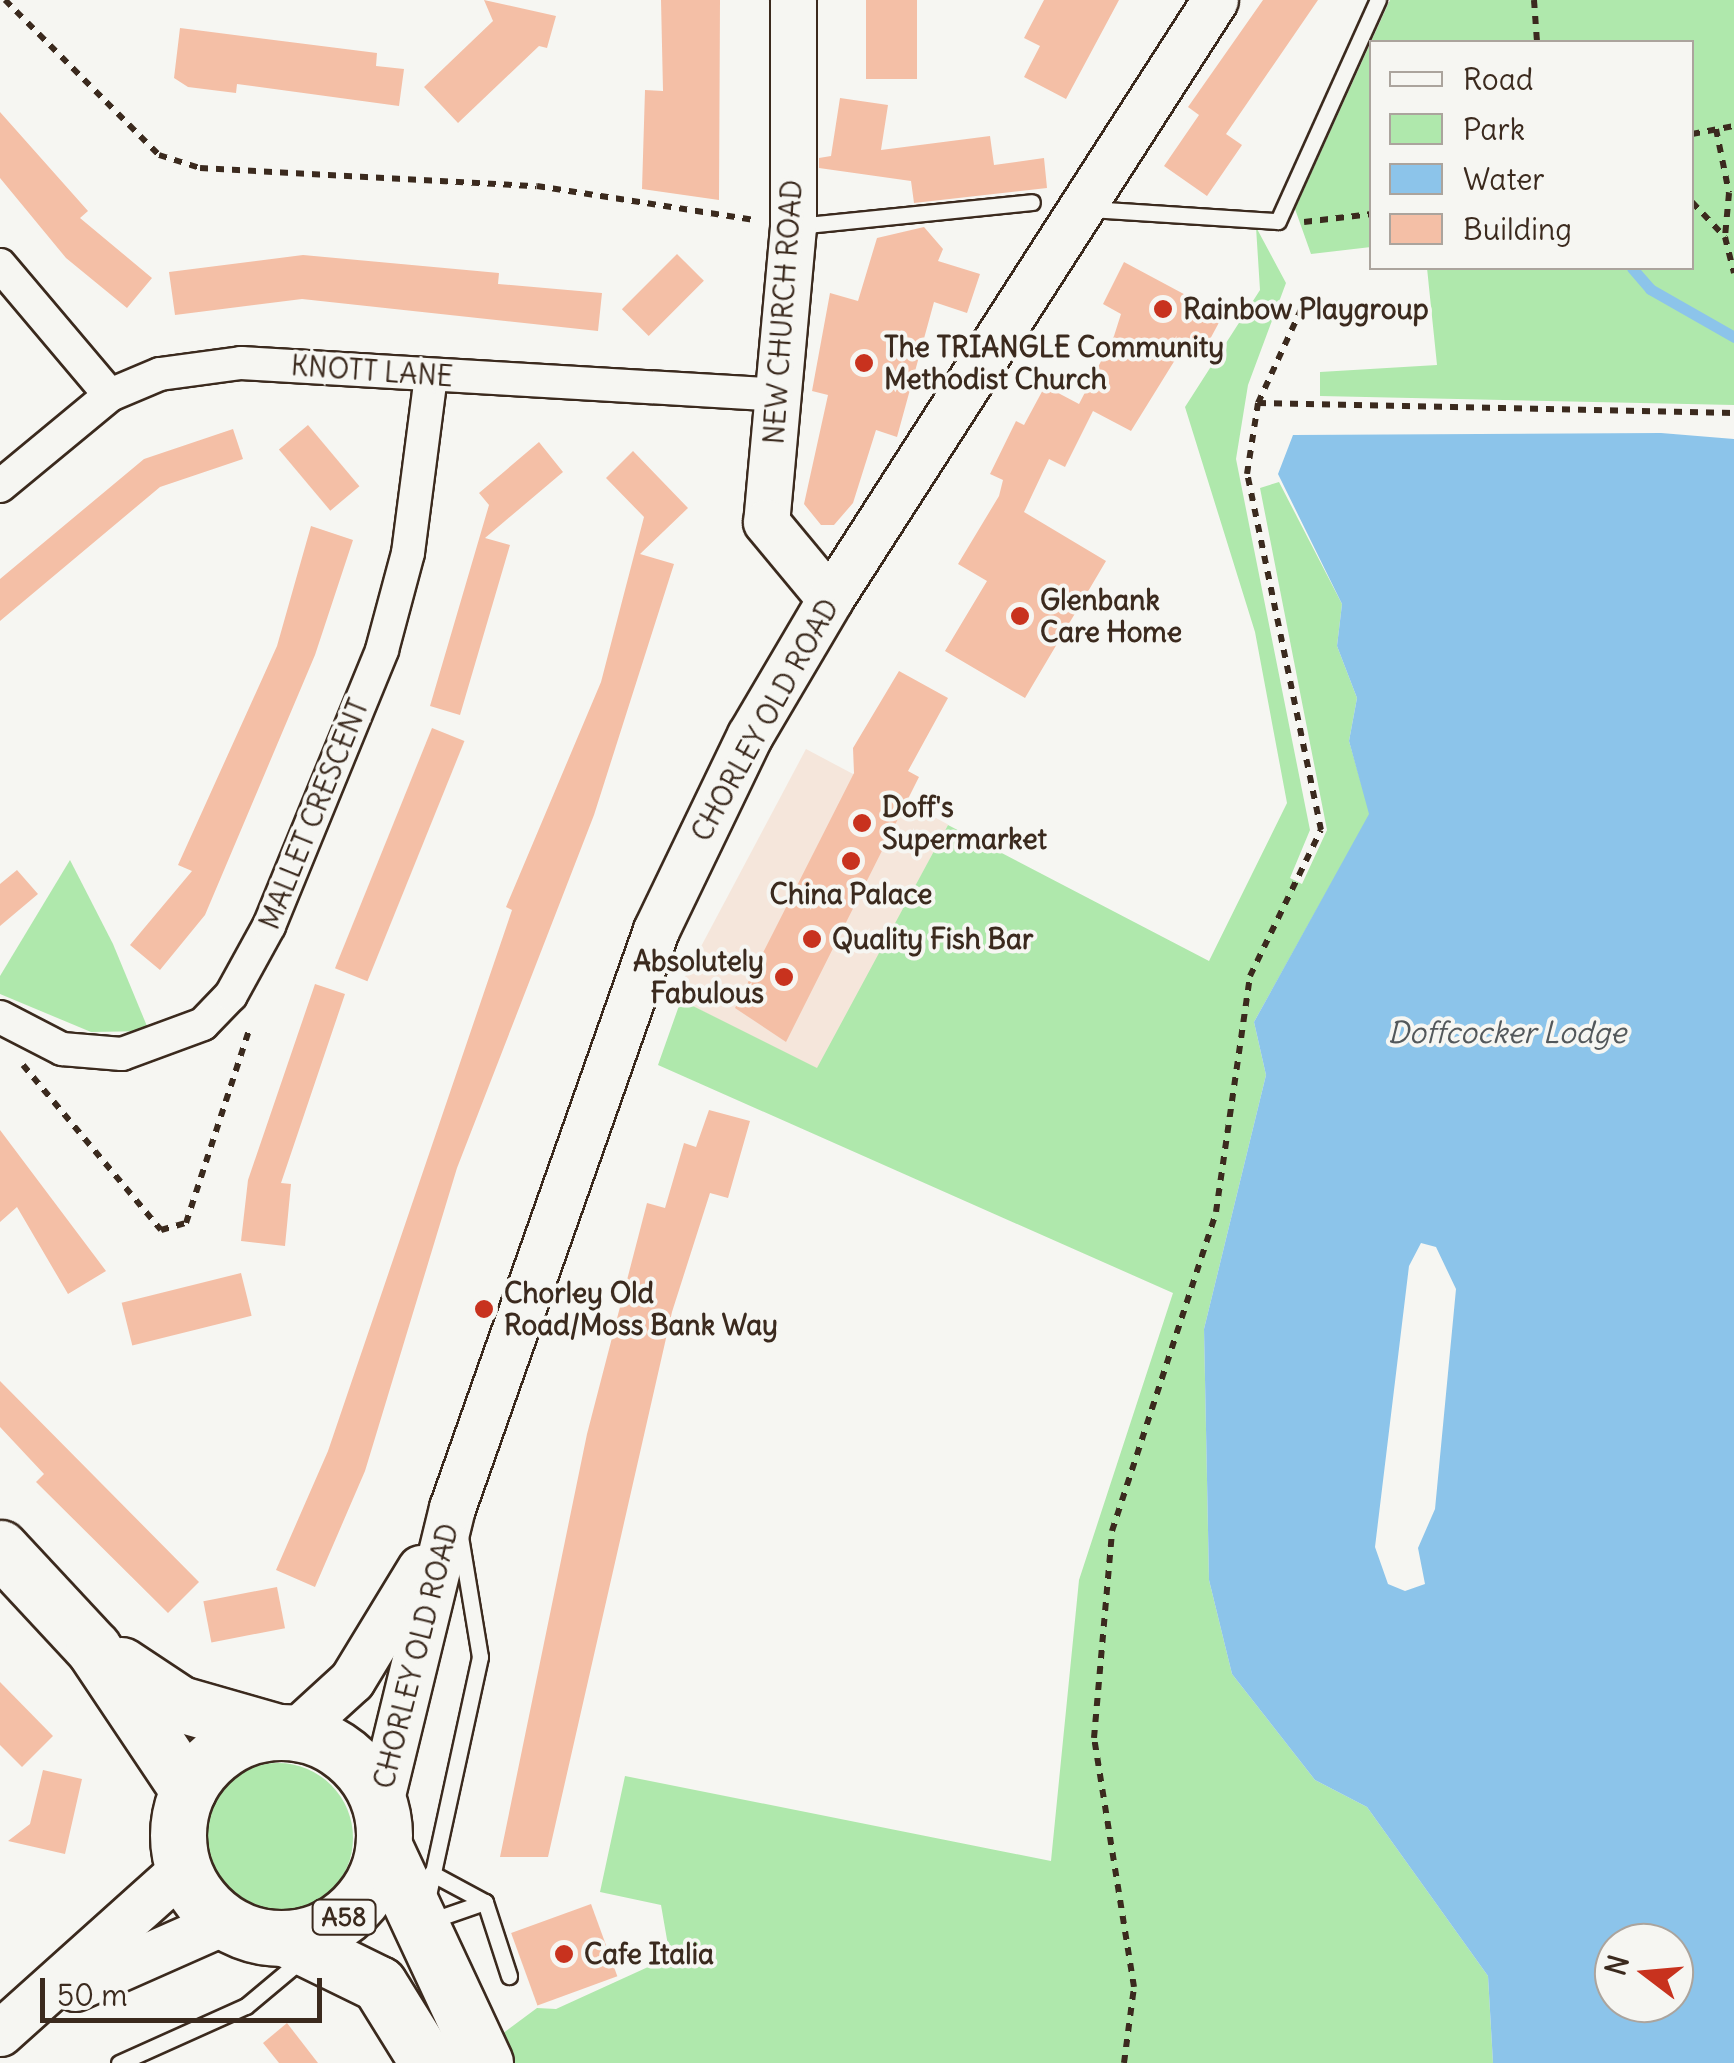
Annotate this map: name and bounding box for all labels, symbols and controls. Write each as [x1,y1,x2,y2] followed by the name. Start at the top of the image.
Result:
[1369,40,1694,270] legend
[1463,60,1533,98] text: Road
[1463,110,1525,148] text: Park
[1463,160,1545,198] text: Water
[757,179,809,445] street label: NEW CHURCH ROAD
[1463,210,1572,248] text: Building
[1183,292,1429,326] place label: Rainbow Playgroup
[1152,298,1174,320] marker: Rainbow Playgroup
[884,330,1224,396] place label: The TRIANGLE Community Methodist Church
[290,349,454,393] street label: KNOTT LANE
[853,352,875,374] marker: The TRIANGLE Community Methodist Church
[1040,583,1182,649] place label: Glenbank Care Home
[684,593,846,847] street label: CHORLEY OLD ROAD
[1009,605,1031,627] marker: Glenbank Care Home
[252,694,376,934] street label: MALLET CRESCENT
[882,790,1047,856] place label: Doff's Supermarket
[851,812,873,834] marker: Doff's Supermarket
[840,850,862,872] marker: China Palace
[770,877,932,911] place label: China Palace
[832,922,1033,956] place label: Quality Fish Bar
[801,928,823,950] marker: Quality Fish Bar
[633,944,764,1010] place label: Absolutely Fabulous
[773,966,795,988] marker: Absolutely Fabulous
[1388,1014,1626,1050] water label: Doffcocker Lodge
[504,1276,778,1342] place label: Chorley Old Road/Moss Bank Way
[473,1298,495,1320] marker: Chorley Old Road/Moss Bank Way
[367,1520,465,1792] street label: CHORLEY OLD ROAD
[312,1897,376,1937] road number: A58
[1594,1923,1694,2023] north arrow
[584,1937,714,1971] place label: Cafe Italia
[553,1943,575,1965] marker: Cafe Italia
[1597,1951,1637,1980] text: N
[45,1958,328,2020] scale bar
[57,1976,127,2014] text: 50 m

